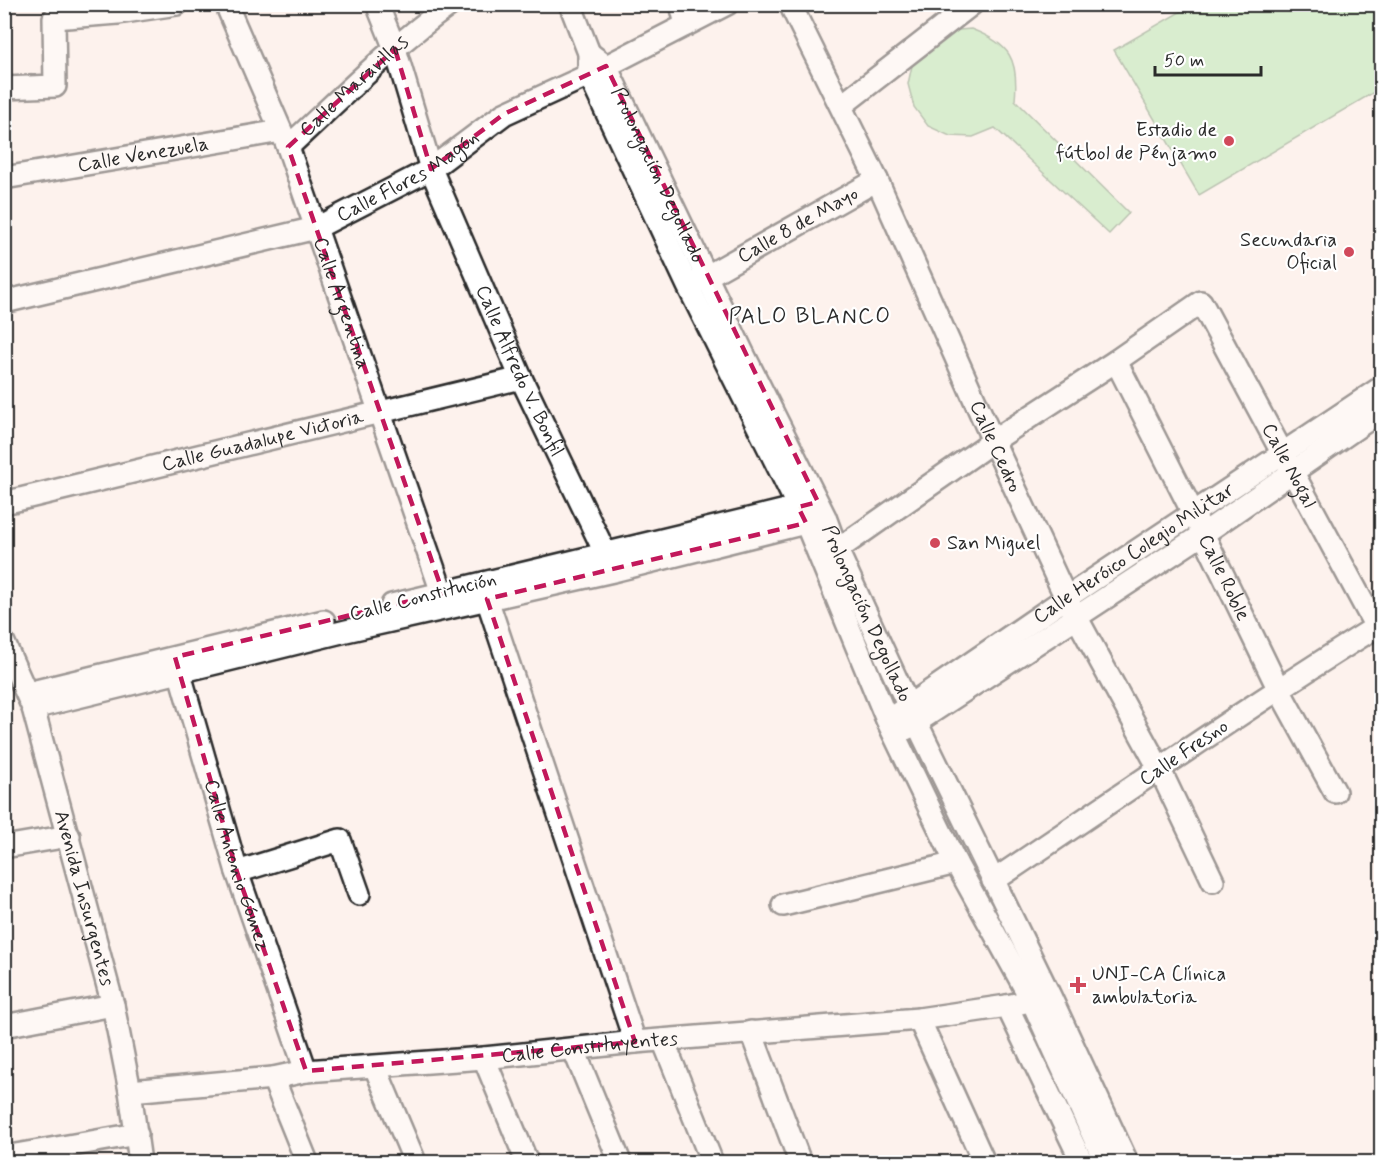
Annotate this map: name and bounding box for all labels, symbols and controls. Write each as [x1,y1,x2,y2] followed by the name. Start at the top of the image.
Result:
[294,29,415,143] street label: Calle Maravillas
[1155,39,1262,77] scale bar
[1164,49,1204,73] text: 50 m
[605,83,711,267] street label: Prolongación Degollado
[1056,117,1217,167] place label: Estadio de fútbol de Pénjamo
[332,124,484,229] street label: Calle Flores Magón
[75,130,211,179] street label: Calle Venezuela
[1222,134,1236,148] marker: Estadio de fútbol de Pénjamo
[732,180,863,270] street label: Calle 8 de Mayo
[1240,227,1337,277] place label: Secundaria Oficial
[307,233,377,373] street label: Calle Argentina
[1342,245,1356,259] marker: Secundaria Oficial
[469,281,570,461] street label: Calle Alfredo V. Bonfil
[728,303,892,331] district label: PALO BLANCO
[963,396,1028,497] street label: Calle Cedro
[159,403,367,478] street label: Calle Guadalupe Victoria
[1255,418,1323,512] street label: Calle Nogal
[1028,476,1240,630] street label: Calle Heróico Colegio Militar
[816,521,918,706] street label: Prolongación Degollado
[947,530,1041,557] place label: San Miguel
[1192,530,1257,625] street label: Calle Roble
[928,536,942,550] marker: San Miguel
[347,566,499,628] street label: Calle Constitución
[1134,713,1234,793] street label: Calle Fresno
[197,776,277,955] street label: Calle Antonio Gómez
[48,807,121,989] street label: Avenida Insurgentes
[1092,961,1226,1011] place label: UNI-CA Clínica ambulatoria
[1069,976,1087,994] marker: UNI-CA Clínica ambulatoria
[500,1025,679,1070] street label: Calle Constituyentes

